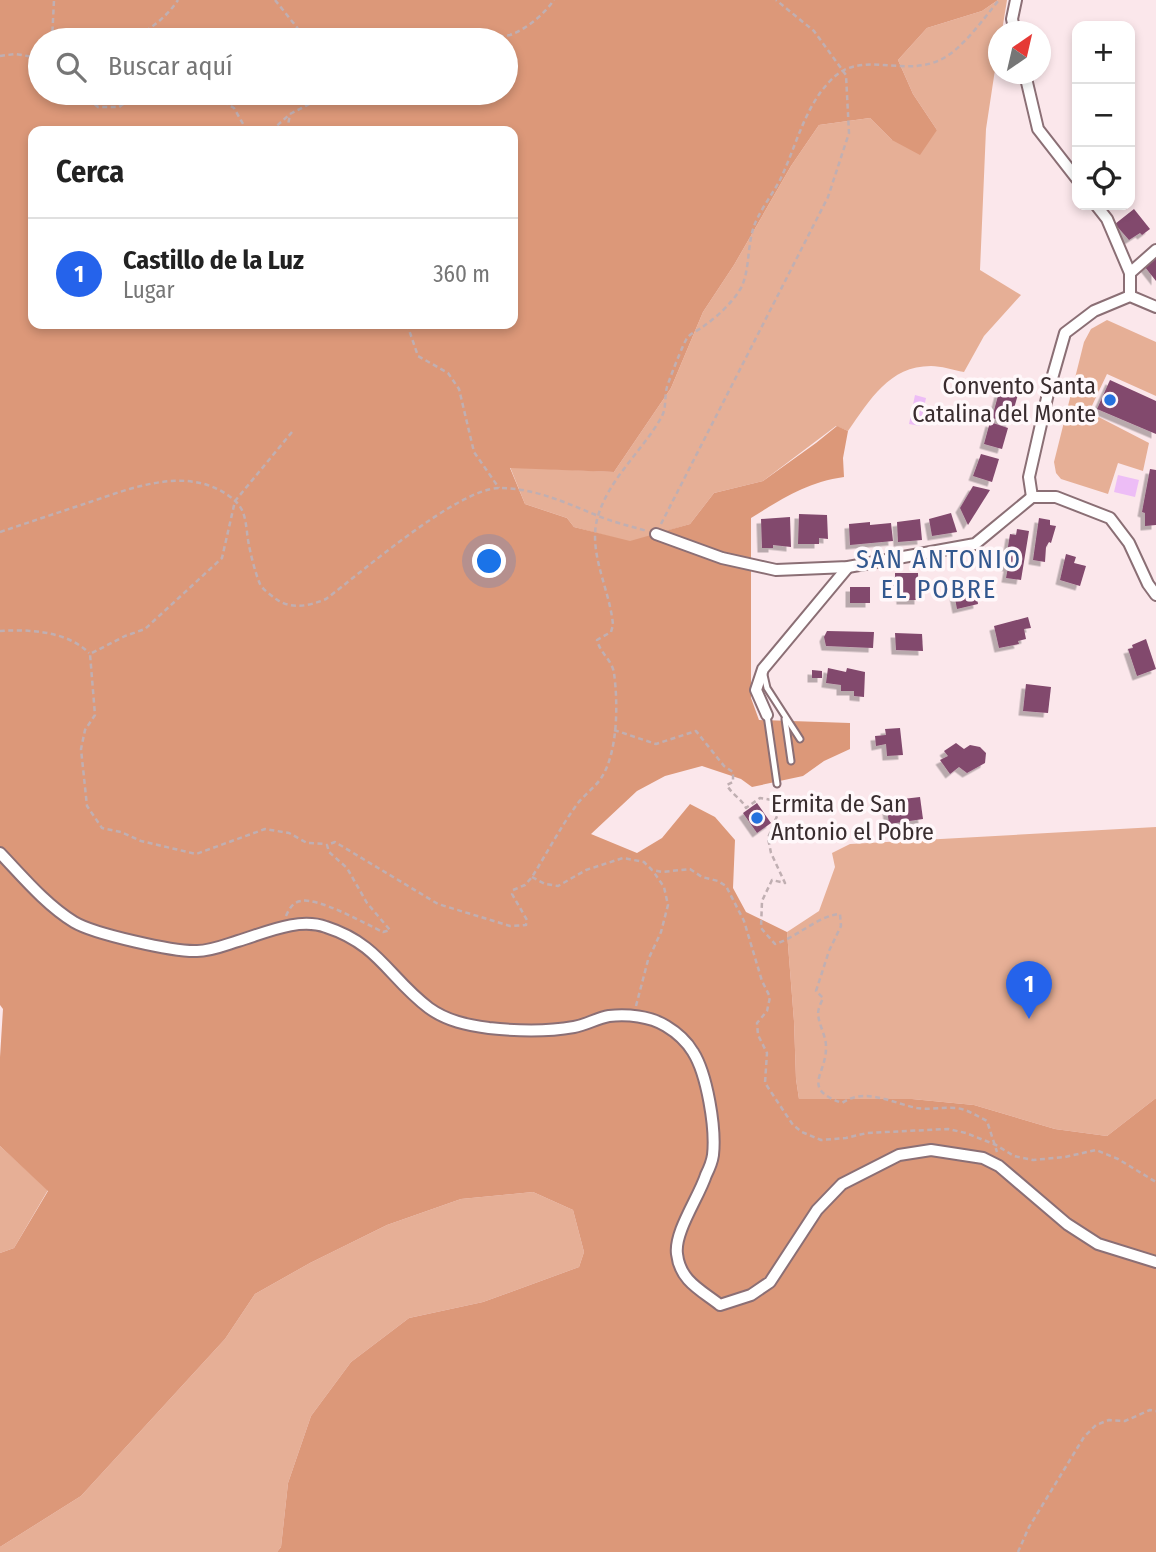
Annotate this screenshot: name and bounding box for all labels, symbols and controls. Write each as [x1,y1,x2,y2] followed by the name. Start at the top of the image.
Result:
[988,21,1051,84] north arrow
[1072,21,1135,210] map controls
[1072,21,1135,84] button: +
[28,28,518,105] search box
[52,48,90,86] icon: search
[108,51,233,82] text: Buscar aquí
[1072,84,1135,147] button: −
[1072,147,1135,210] button: locate
[56,154,124,190] text: Cerca
[123,245,304,276] text: Castillo de la Luz
[74,260,84,288] text: 1
[433,260,490,288] text: 360 m
[123,276,175,304] text: Lugar
[912,372,1096,428] place label: Convento Santa Catalina del Monte
[1102,392,1118,408] marker: Convento Santa Catalina del Monte
[472,544,506,578] your location
[856,544,1022,605] district label: SAN ANTONIO EL POBRE
[771,790,934,846] place label: Ermita de San Antonio el Pobre
[749,810,765,826] marker: Ermita de San Antonio el Pobre
[1006,961,1052,1019] pin: 1

